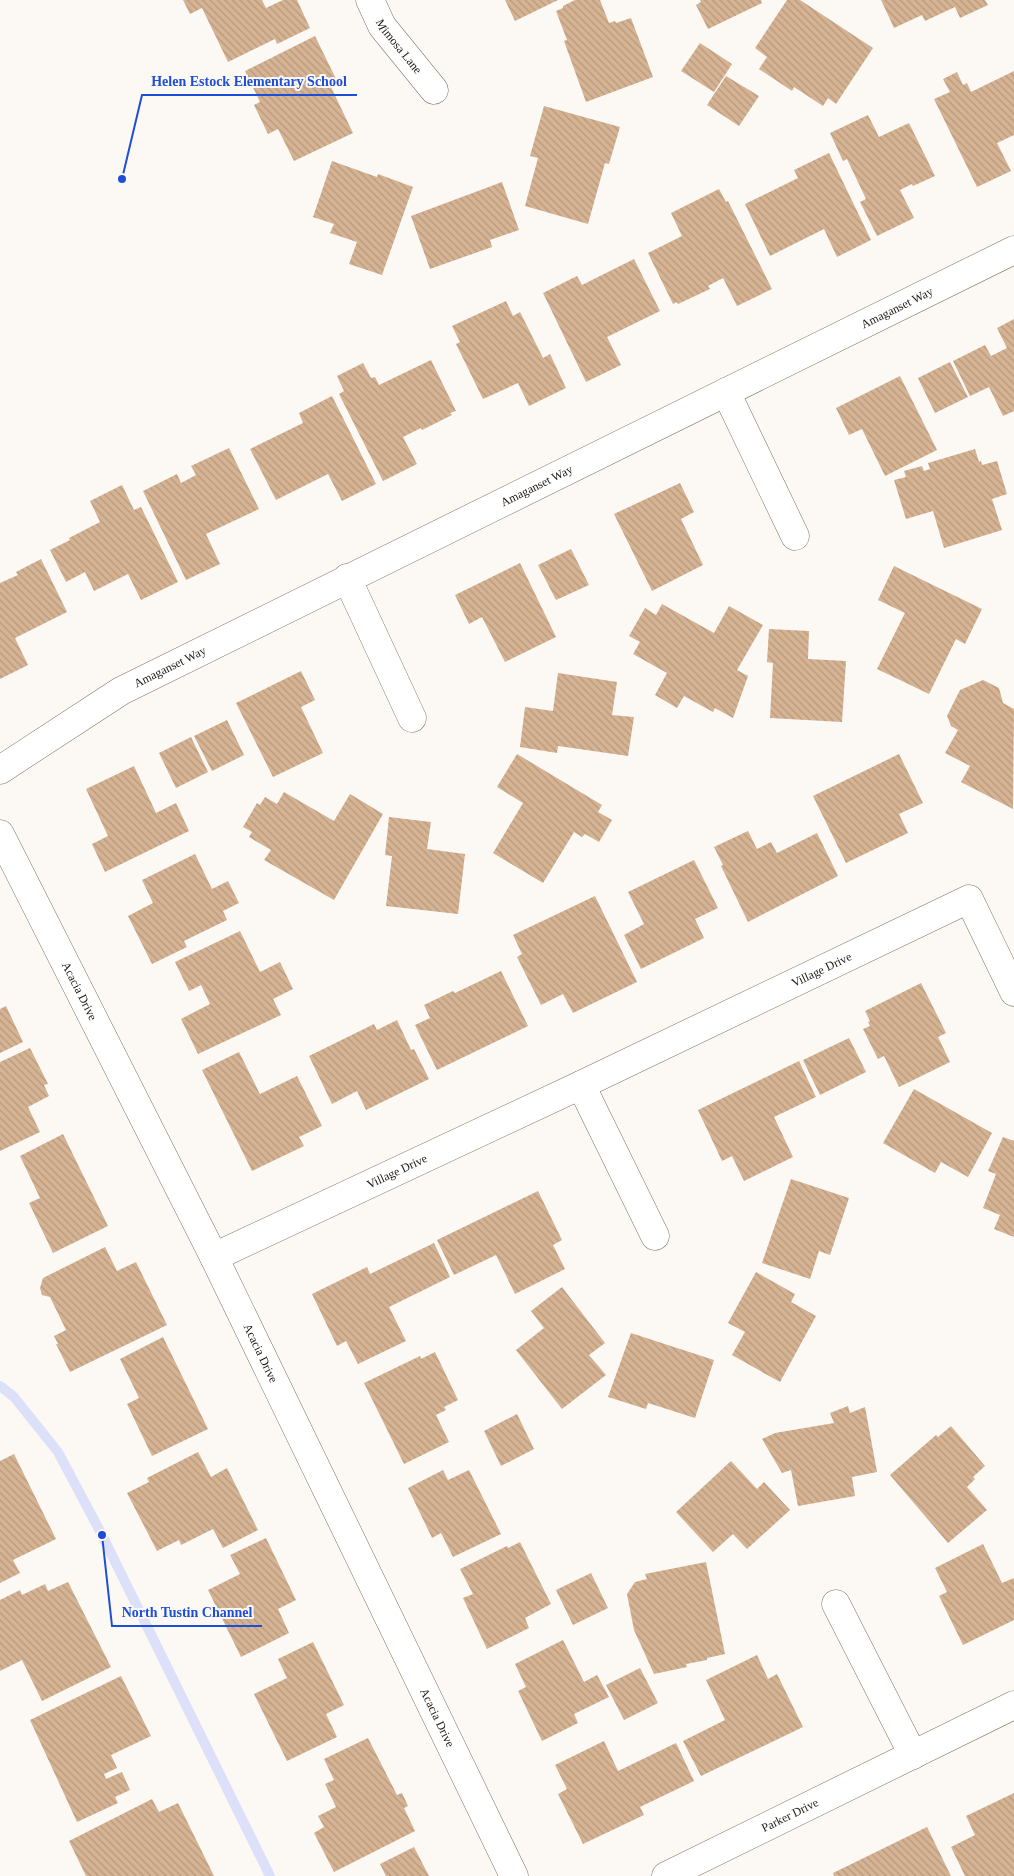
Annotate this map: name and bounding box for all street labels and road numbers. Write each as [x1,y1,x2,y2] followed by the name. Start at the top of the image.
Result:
[373,17,425,77] street label: Mimosa Lane
[859,284,935,331] street label: Amaganset Way
[498,462,575,509] street label: Amaganset Way
[132,643,208,691] street label: Amaganset Way
[789,949,854,990] street label: Village Drive
[59,959,100,1023] street label: Acacia Drive
[365,1151,429,1191] street label: Village Drive
[240,1322,281,1385] street label: Acacia Drive
[417,1686,457,1749] street label: Acacia Drive
[759,1795,821,1835] street label: Parker Drive

